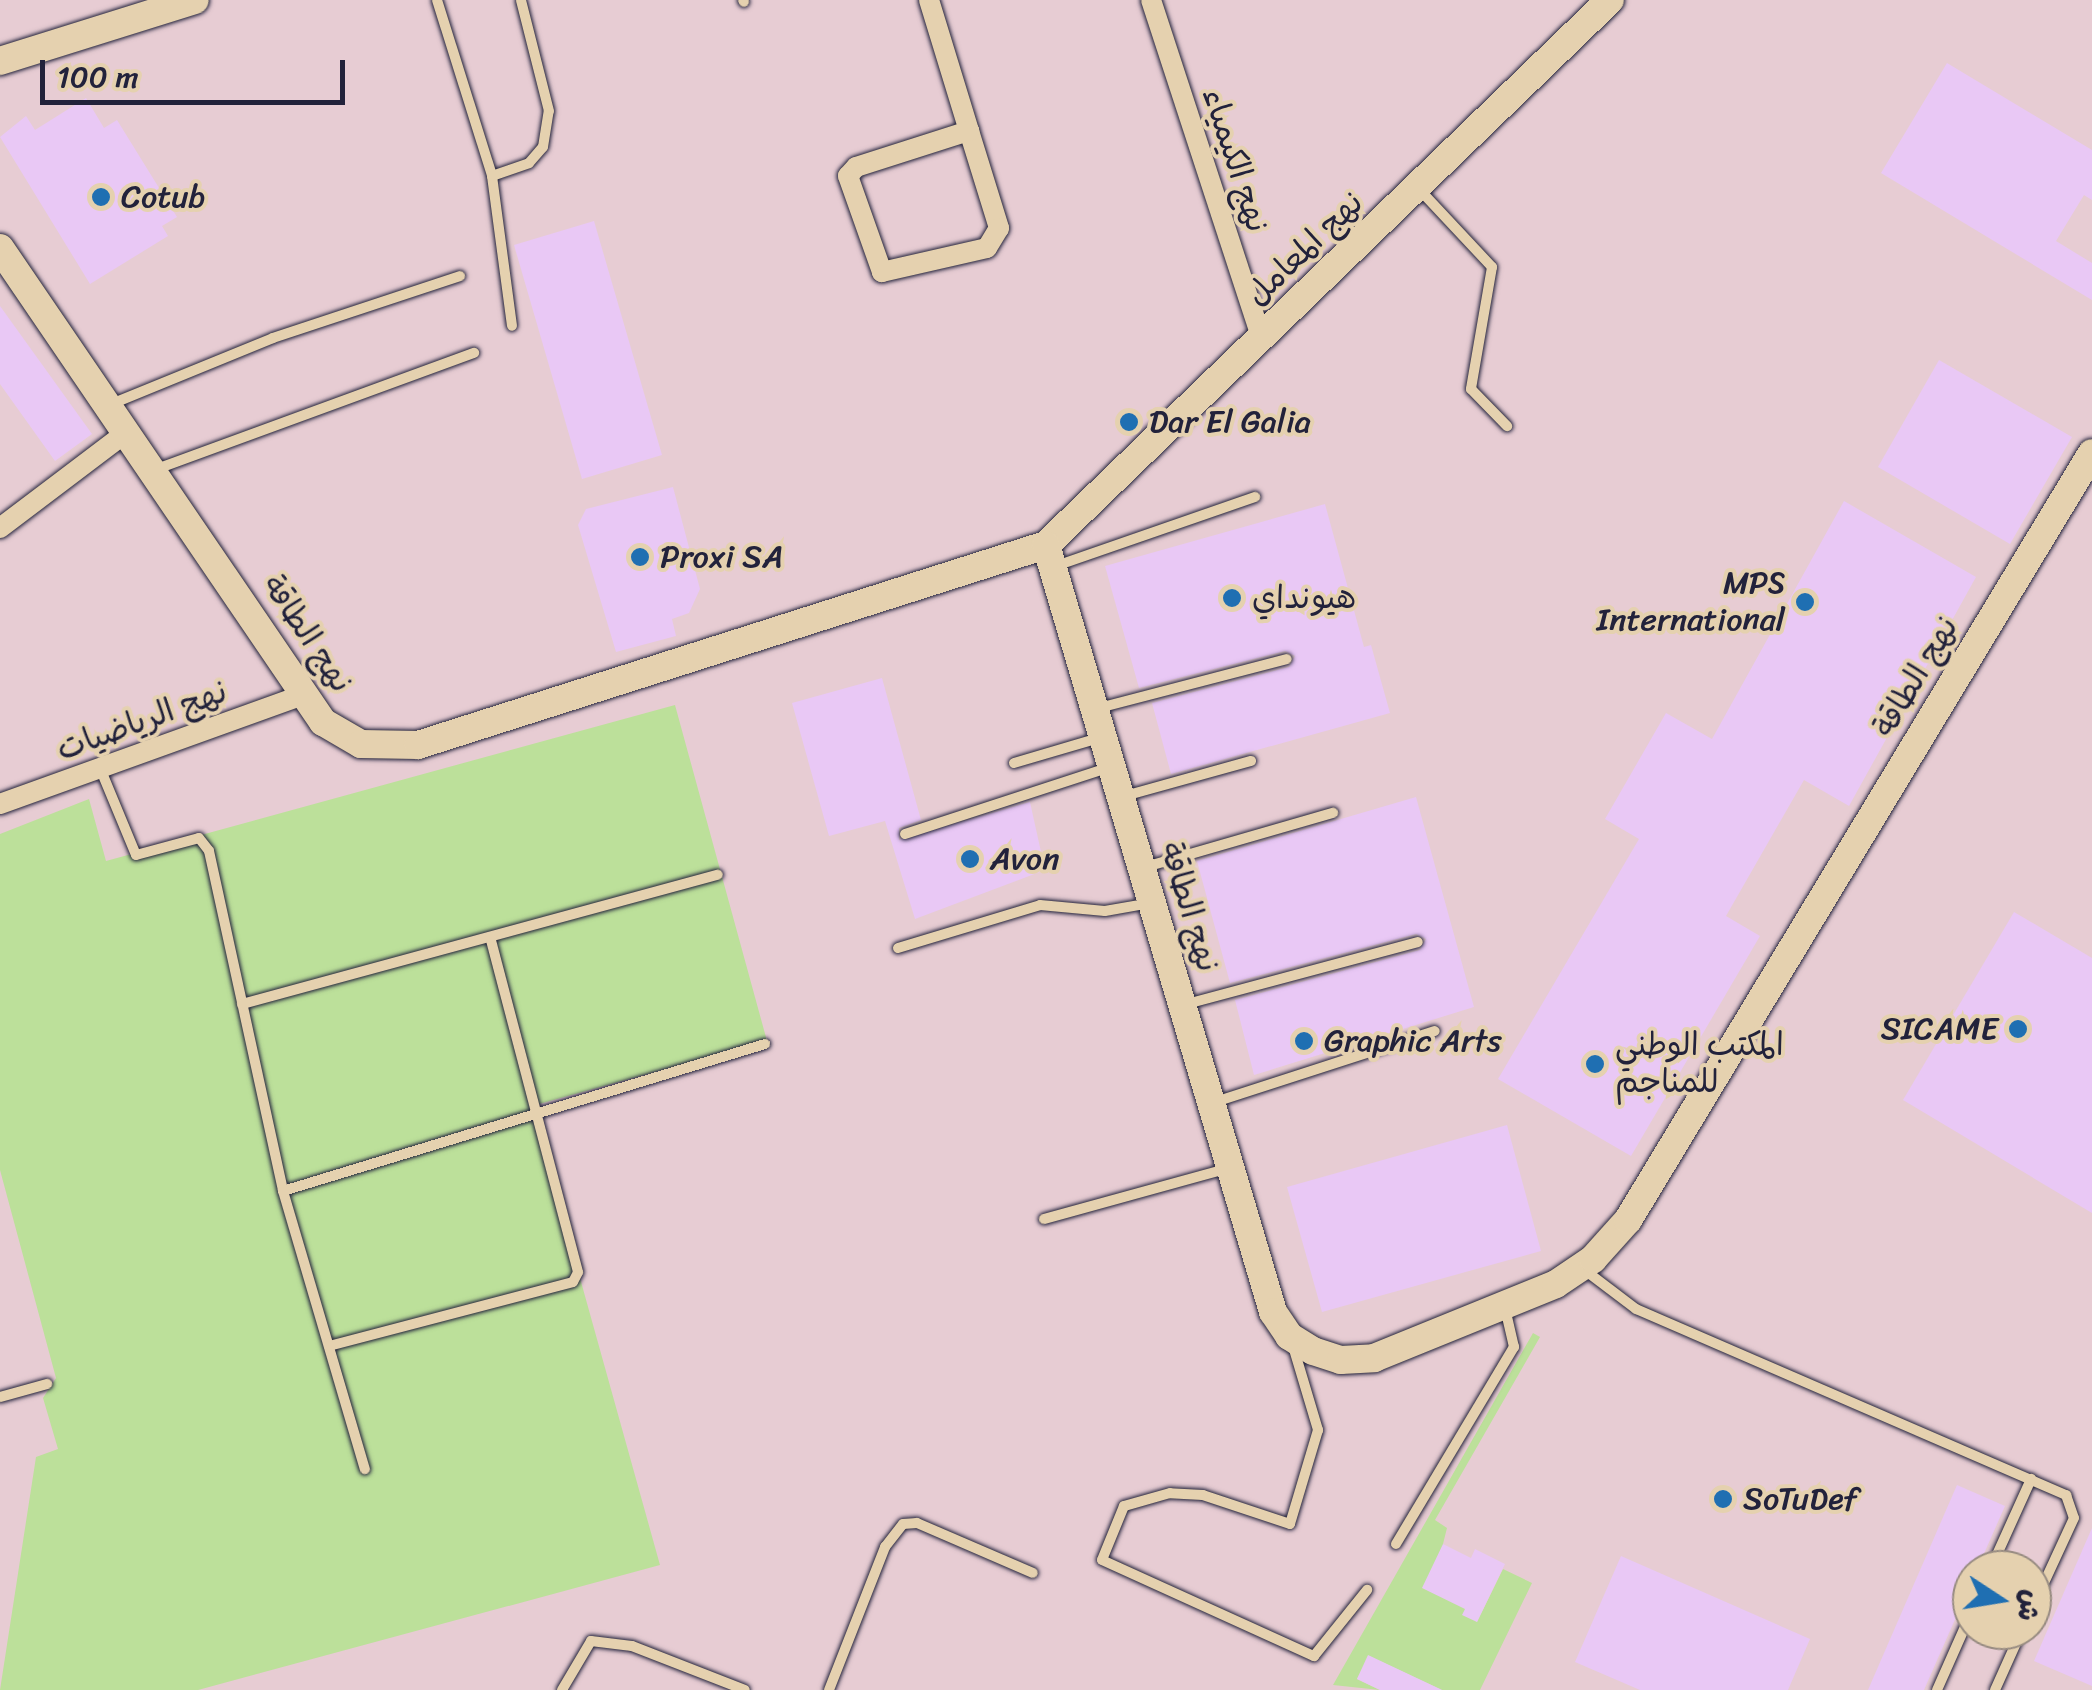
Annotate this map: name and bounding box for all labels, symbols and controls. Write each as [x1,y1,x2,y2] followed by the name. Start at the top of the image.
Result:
[45,40,350,102] scale bar
[57,50,139,104] text: 100 m
[1194,83,1276,237] street label: نهج الكيمياء
[121,178,205,216] place label: Cotub
[1238,184,1372,314] street label: نهج المعامل
[90,186,112,208] marker: Cotub
[1149,403,1311,441] place label: Dar El Galia
[1118,411,1140,433] marker: Dar El Galia
[660,538,783,576] place label: Proxi SA
[629,546,651,568] marker: Proxi SA
[1597,565,1785,640] place label: MPS International
[254,568,360,700] street label: نهج الطاقة
[1252,579,1356,617] place label: هيونداي
[1221,587,1243,609] marker: هيونداي
[1794,591,1816,613] marker: MPS International
[1865,610,1967,744] street label: نهج الطاقة
[52,672,232,770] street label: نهج الرياضيات
[1151,838,1227,976] street label: نهج الطاقة
[990,840,1059,878] place label: Avon
[959,848,981,870] marker: Avon
[1881,1010,1998,1048] place label: SICAME
[2007,1018,2029,1040] marker: SICAME
[1324,1022,1501,1060] place label: Graphic Arts
[1615,1027,1784,1102] place label: المكتب الوطني للمناجم
[1293,1030,1315,1052] marker: Graphic Arts
[1584,1053,1606,1075] marker: المكتب الوطني للمناجم
[1743,1480,1858,1518] place label: SoTuDef
[1712,1488,1734,1510] marker: SoTuDef
[1952,1550,2052,1650] north arrow
[2003,1586,2057,1626] text: ش

